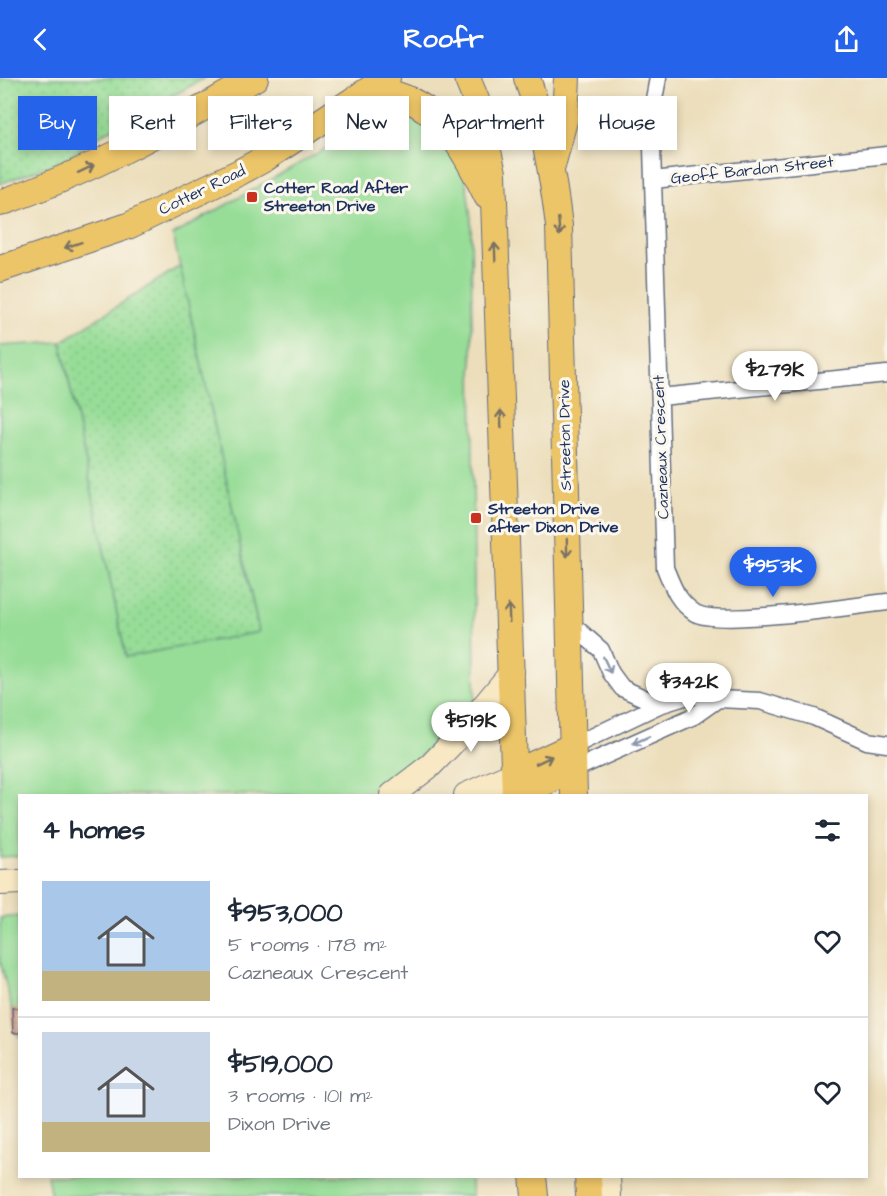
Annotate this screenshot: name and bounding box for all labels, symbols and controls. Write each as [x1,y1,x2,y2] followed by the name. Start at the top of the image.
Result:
[403,20,484,58] text: Roofr
[24,23,57,56] icon: back
[830,23,863,56] icon: share
[18,96,97,150] chip: Buy
[109,96,196,150] chip: Rent
[208,96,313,150] chip: Filters
[325,96,409,150] chip: New
[421,96,566,150] chip: Apartment
[578,96,677,150] chip: House
[670,150,835,189] street label: Geoff Bardon Street
[155,160,249,220] street label: Cotter Road
[76,162,94,174] one-way arrow
[263,177,408,217] place label: Cotter Road After Streeton Drive
[245,190,259,204] marker: Cotter Road After Streeton Drive
[554,216,565,236] one-way arrow
[64,241,83,252] one-way arrow
[489,243,500,262] one-way arrow
[733,351,817,402] pin: $279K
[746,356,804,384] text: $279K
[647,374,675,520] street label: Cazneaux Crescent
[553,379,577,491] street label: Streeton Drive
[496,409,507,429] one-way arrow
[487,498,619,538] place label: Streeton Drive after Dixon Drive
[469,511,483,525] marker: Streeton Drive after Dixon Drive
[562,537,573,557] one-way arrow
[731,547,815,598] pin: $953K
[744,552,802,580] text: $953K
[504,604,515,624] one-way arrow
[602,655,614,673] one-way arrow
[647,663,731,714] pin: $342K
[660,668,718,696] text: $342K
[429,702,513,753] pin: $519K
[445,707,497,735] text: $519K
[632,735,650,746] one-way arrow
[534,753,552,765] one-way arrow
[42,812,145,848] text: 4 homes
[811,814,844,847] icon: filters
[228,895,343,931] text: $953,000
[90,905,162,977] icon: home
[811,925,844,958] icon: heart
[228,931,387,959] text: 5 rooms · 178 m²
[228,959,408,987] text: Cazneaux Crescent
[228,1046,333,1082] text: $519,000
[90,1056,162,1128] icon: home
[811,1076,844,1109] icon: heart
[228,1082,373,1110] text: 3 rooms · 101 m²
[228,1110,331,1138] text: Dixon Drive

